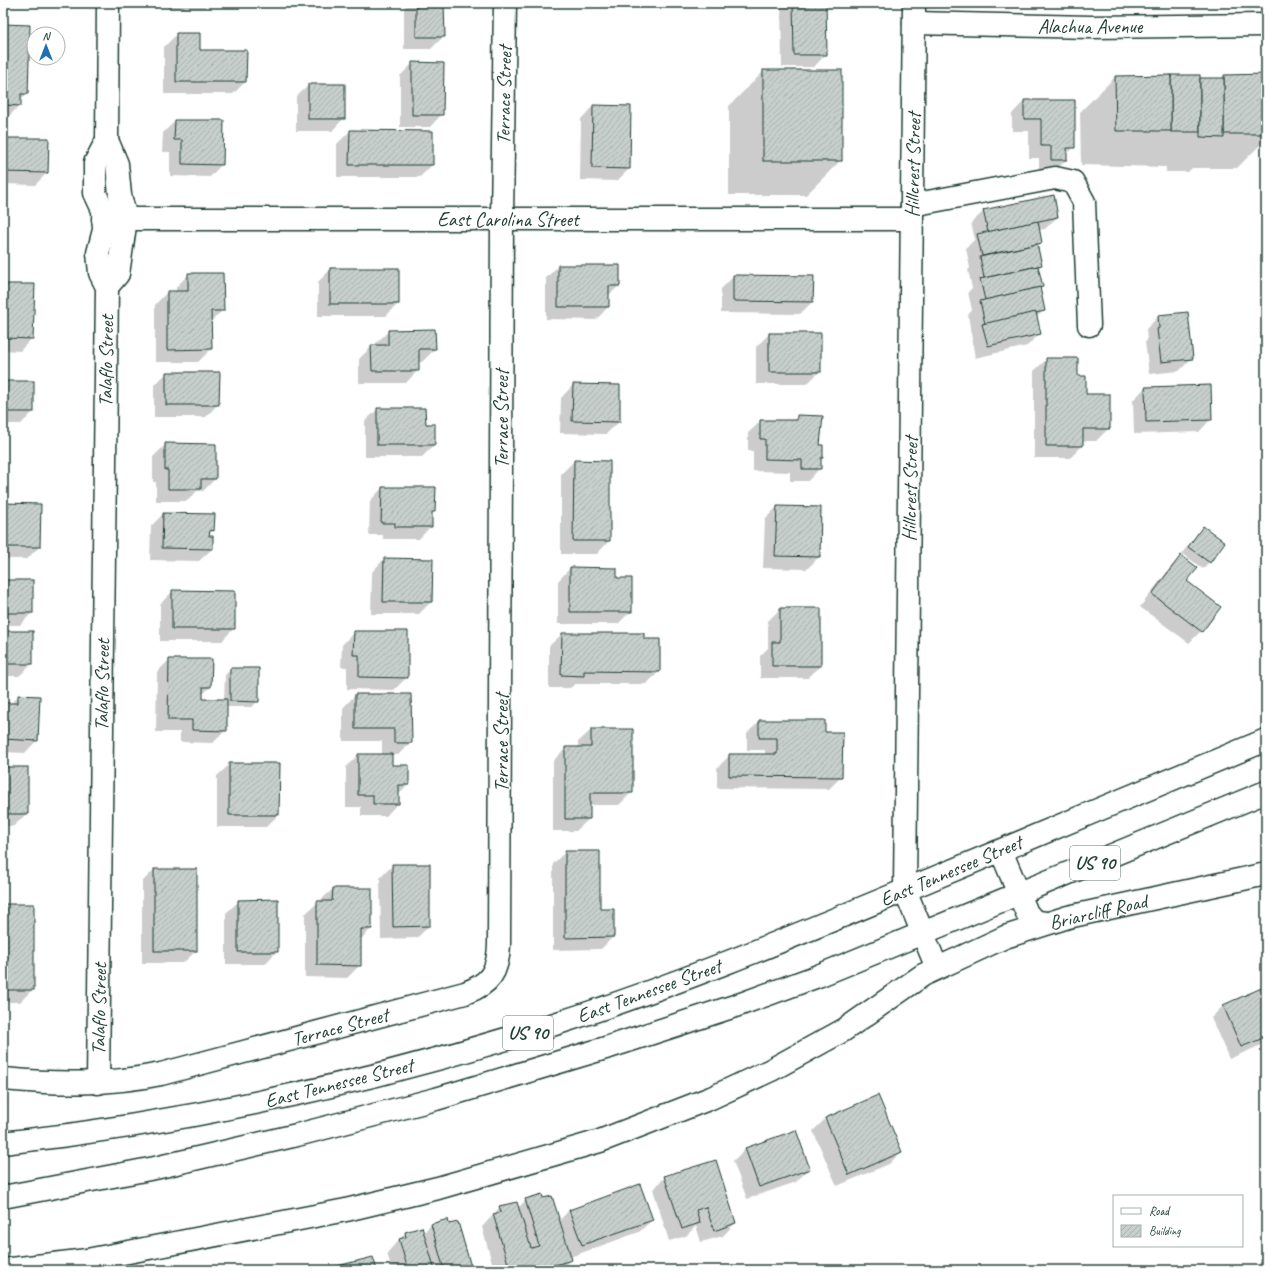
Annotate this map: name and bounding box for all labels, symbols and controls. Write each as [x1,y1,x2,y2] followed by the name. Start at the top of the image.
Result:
[1038,14,1144,39] street label: Alachua Avenue
[26,26,66,66] north arrow
[43,29,52,43] text: N
[491,42,517,145] street label: Terrace Street
[900,109,926,218] street label: Hillcrest Street
[437,207,581,232] street label: East Carolina Street
[93,313,119,407] street label: Talaflo Street
[489,366,514,468] street label: Terrace Street
[897,433,923,542] street label: Hillcrest Street
[89,637,115,731] street label: Talaflo Street
[489,690,514,792] street label: Terrace Street
[876,829,1029,912] street label: East Tennessee Street
[1070,846,1120,880] road number: US 90
[1047,888,1152,935] street label: Briarcliff Road
[573,952,728,1029] street label: East Tennessee Street
[86,961,112,1055] street label: Talaflo Street
[289,1001,394,1052] street label: Terrace Street
[503,1016,553,1050] road number: US 90
[262,1052,419,1113] street label: East Tennessee Street
[1113,1195,1243,1247] legend
[1149,1203,1171,1219] text: Road
[1149,1223,1181,1239] text: Building

